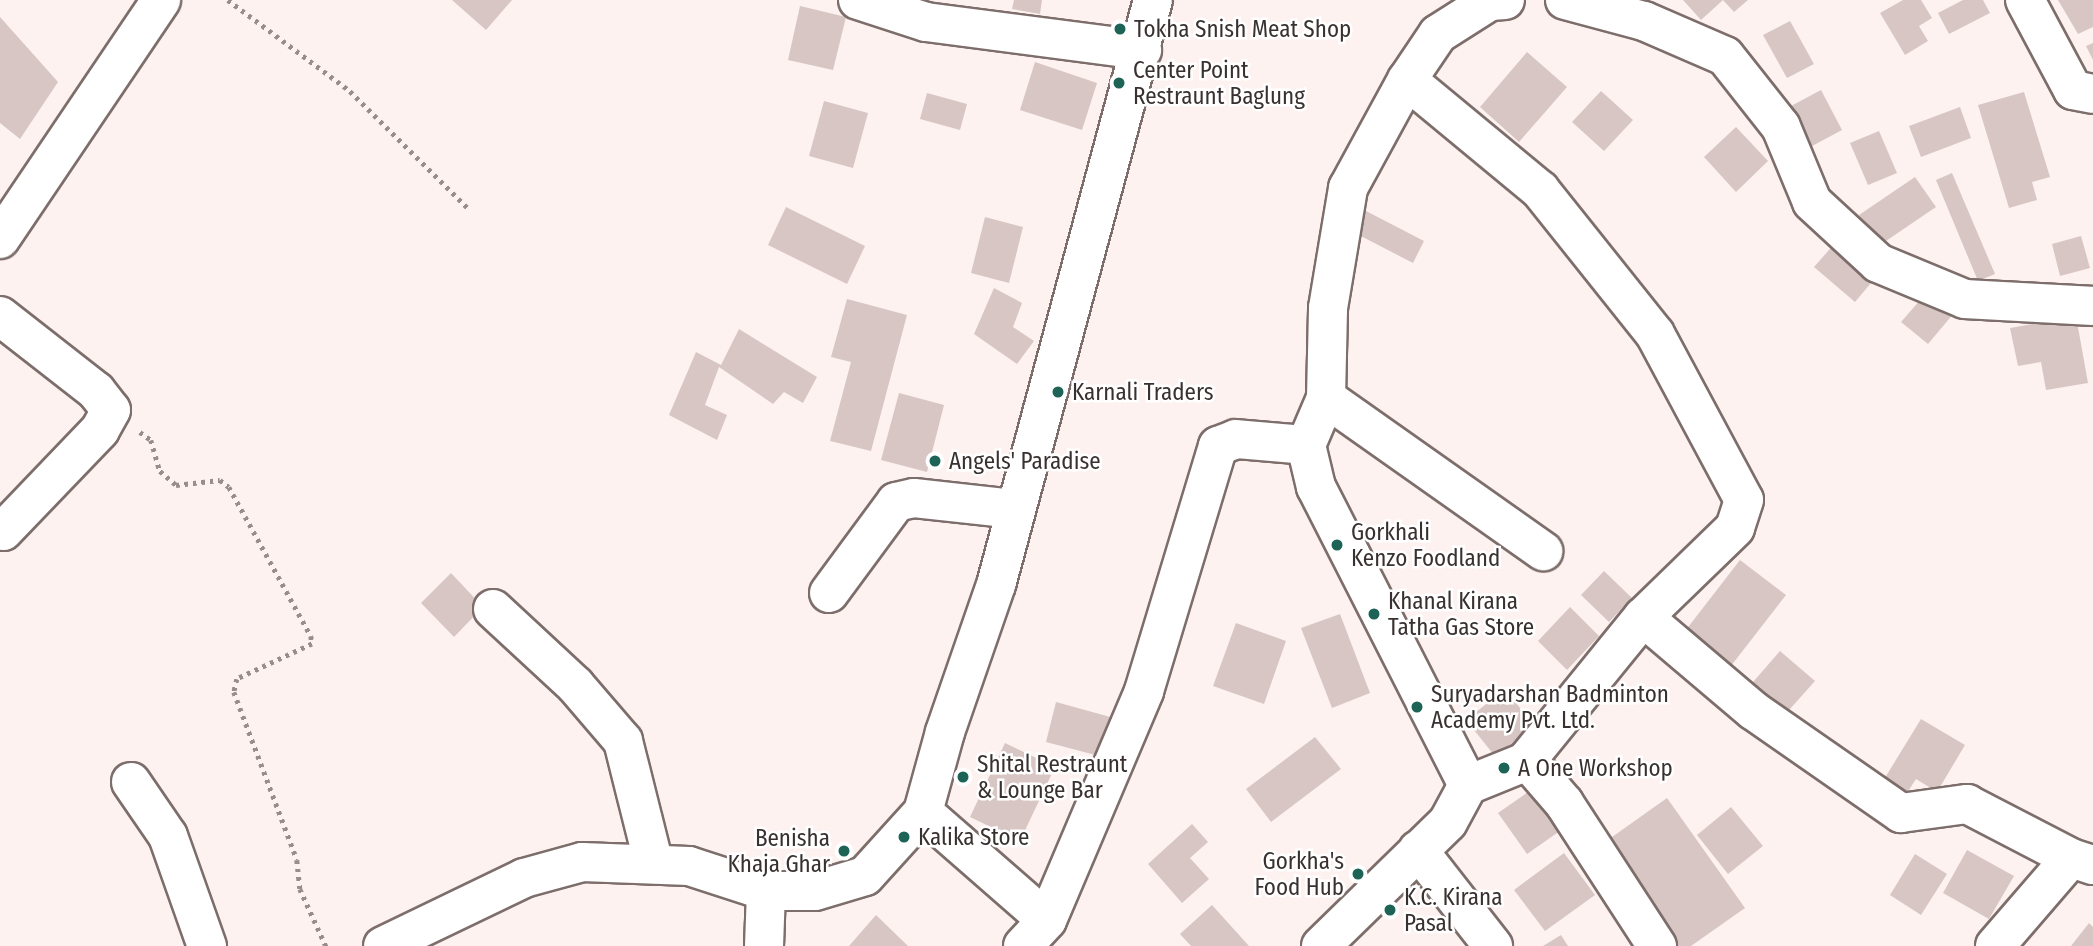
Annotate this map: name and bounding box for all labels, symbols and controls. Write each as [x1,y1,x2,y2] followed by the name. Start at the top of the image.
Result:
[1134,15,1351,43] place label: Tokha Snish Meat Shop
[1112,21,1128,37] marker: Tokha Snish Meat Shop
[1133,56,1305,110] place label: Center Point Restraunt Baglung
[1111,75,1127,91] marker: Center Point Restraunt Baglung
[1072,378,1213,406] place label: Karnali Traders
[1050,384,1066,400] marker: Karnali Traders
[949,447,1101,475] place label: Angels' Paradise
[927,453,943,469] marker: Angels' Paradise
[1351,518,1500,572] place label: Gorkhali Kenzo Foodland
[1329,537,1345,553] marker: Gorkhali Kenzo Foodland
[1388,587,1534,641] place label: Khanal Kirana Tatha Gas Store
[1366,606,1382,622] marker: Khanal Kirana Tatha Gas Store
[1431,680,1669,734] place label: Suryadarshan Badminton Academy Pvt. Ltd.
[1409,699,1425,715] marker: Suryadarshan Badminton Academy Pvt. Ltd.
[977,750,1127,804] place label: Shital Restraunt & Lounge Bar
[1518,754,1673,782] place label: A One Workshop
[1496,760,1512,776] marker: A One Workshop
[955,769,971,785] marker: Shital Restraunt & Lounge Bar
[918,823,1029,851] place label: Kalika Store
[728,824,830,878] place label: Benisha Khaja Ghar
[896,829,912,845] marker: Kalika Store
[836,843,852,859] marker: Benisha Khaja Ghar
[1255,847,1344,901] place label: Gorkha's Food Hub
[1350,866,1366,882] marker: Gorkha's Food Hub
[1404,883,1502,937] place label: K.C. Kirana Pasal
[1382,902,1398,918] marker: K.C. Kirana Pasal

